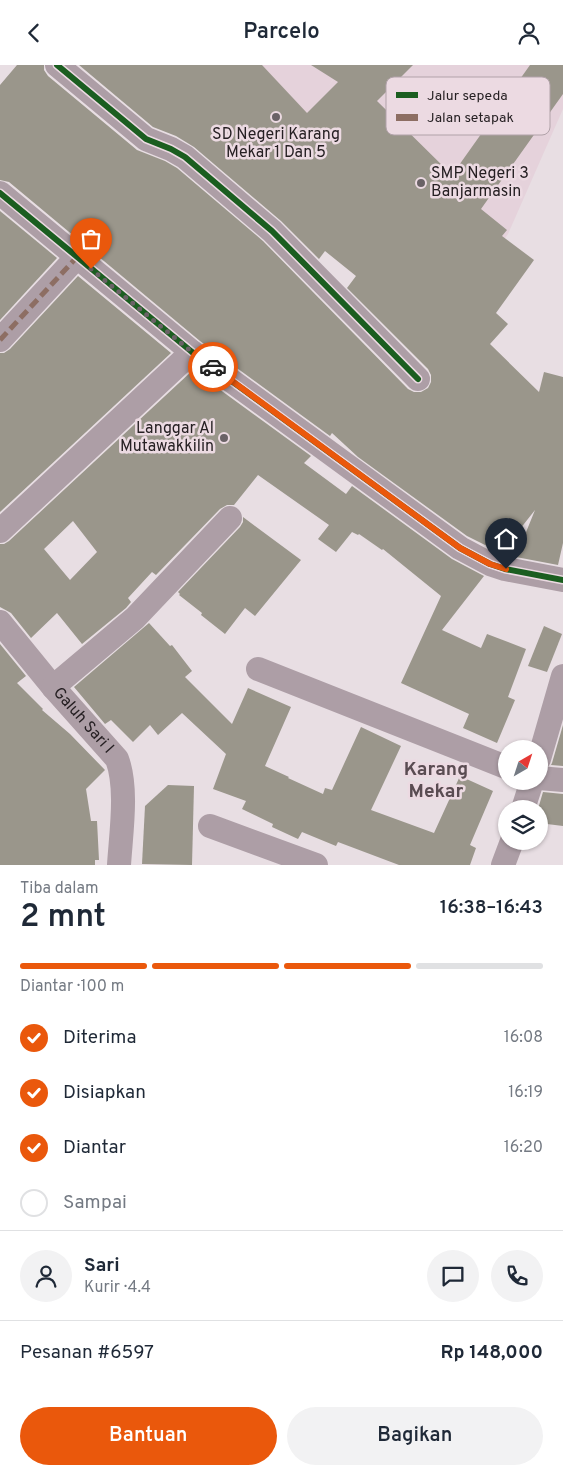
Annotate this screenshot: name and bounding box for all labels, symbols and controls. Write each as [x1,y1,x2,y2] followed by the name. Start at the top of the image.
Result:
[20,19,48,47] icon: back
[243,19,320,46] text: Parcelo
[515,19,543,47] icon: person
[386,77,550,135] legend
[427,88,508,105] text: Jalur sepeda
[427,110,514,127] text: Jalan setapak
[270,111,282,123] marker: SD Negeri Karang Mekar 1 Dan 5
[212,125,340,163] place label: SD Negeri Karang Mekar 1 Dan 5
[431,164,529,202] place label: SMP Negeri 3 Banjarmasin
[415,177,427,189] marker: SMP Negeri 3 Banjarmasin
[70,218,112,269] pin
[77,225,105,253] icon: bag
[188,342,238,392] courier
[199,353,227,381] icon: car
[120,419,214,457] place label: Langgar Al Mutawakkilin
[218,432,230,444] marker: Langgar Al Mutawakkilin
[485,518,527,569] pin
[492,525,520,553] icon: home
[48,683,118,758] street label: Galuh Sari I
[498,740,548,790] north arrow
[498,740,548,850] map controls
[404,758,468,804] district label: Karang Mekar
[498,800,548,850] button: layers
[20,879,99,899] text: Tiba dalam
[440,896,543,920] text: 16:38–16:43
[20,898,106,938] text: 2 mnt
[20,977,124,997] text: Diantar · 100 m
[20,1024,48,1052] icon: check
[63,1026,137,1050] text: Diterima
[504,1028,543,1048] text: 16:08
[20,1079,48,1107] icon: check
[63,1081,146,1105] text: Disiapkan
[508,1083,543,1103] text: 16:19
[20,1134,48,1162] icon: check
[63,1136,126,1160] text: Diantar
[504,1138,543,1158] text: 16:20
[63,1191,127,1215] text: Sampai
[20,1250,72,1302] button: person
[427,1250,479,1302] button: chat
[491,1250,543,1302] button: phone
[84,1254,120,1278] text: Sari
[84,1278,151,1298] text: Kurir · 4.4
[20,1341,154,1365] text: Pesanan #6597
[440,1341,543,1365] text: Rp 148,000
[20,1407,277,1465] button: Bantuan
[287,1407,543,1465] button: Bagikan

